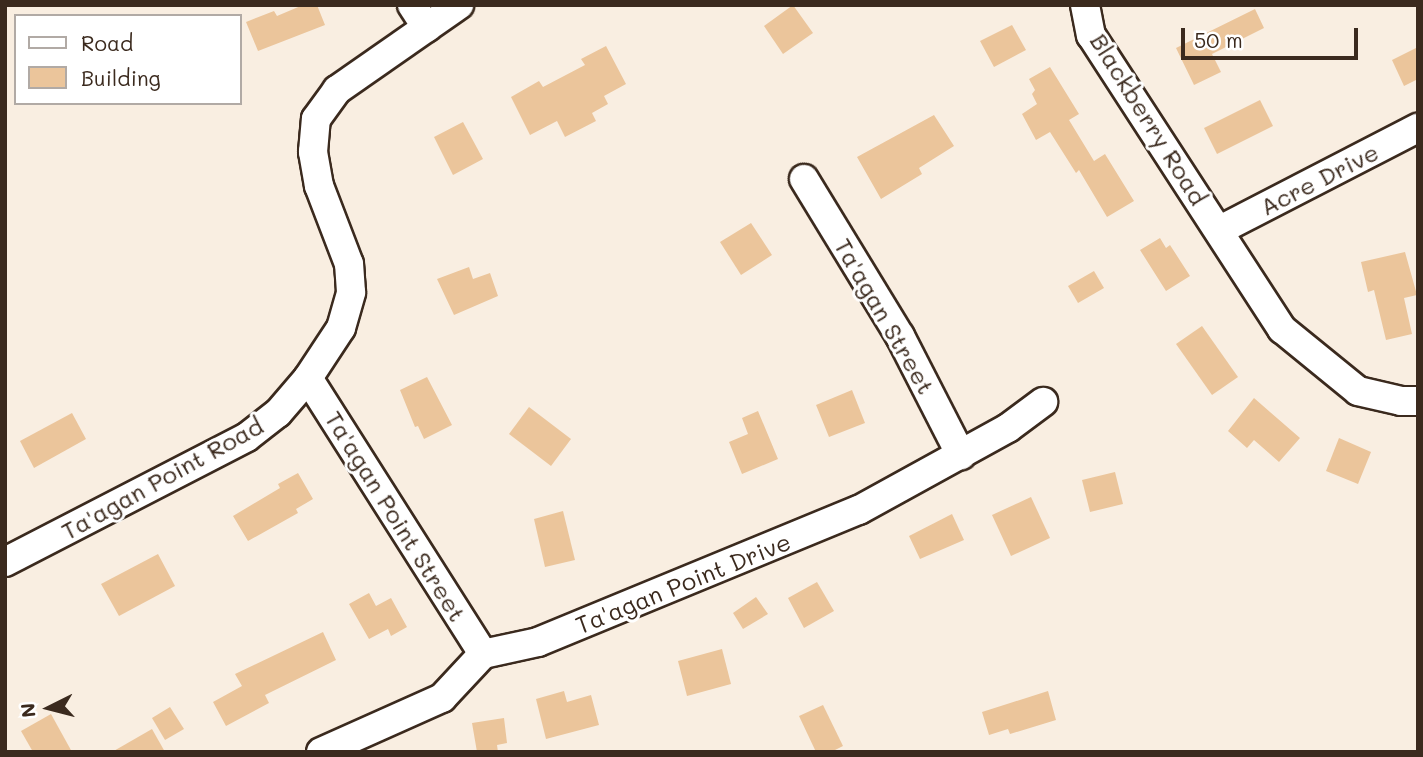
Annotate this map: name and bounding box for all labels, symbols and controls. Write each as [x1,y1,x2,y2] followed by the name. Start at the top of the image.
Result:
[14,14,242,105] legend
[1185,14,1362,58] scale bar
[1194,26,1243,53] text: 50 m
[1085,28,1213,210] street label: Blackberry Road
[81,29,133,56] text: Road
[81,64,161,91] text: Building
[1255,137,1383,221] street label: Acre Drive
[829,233,941,399] street label: Ta'agan Street
[320,406,472,626] street label: Ta'agan Point Street
[56,411,268,545] street label: Ta'agan Point Road
[571,527,795,639] street label: Ta'agan Point Drive
[14,673,84,743] north arrow
[14,702,41,719] text: N

